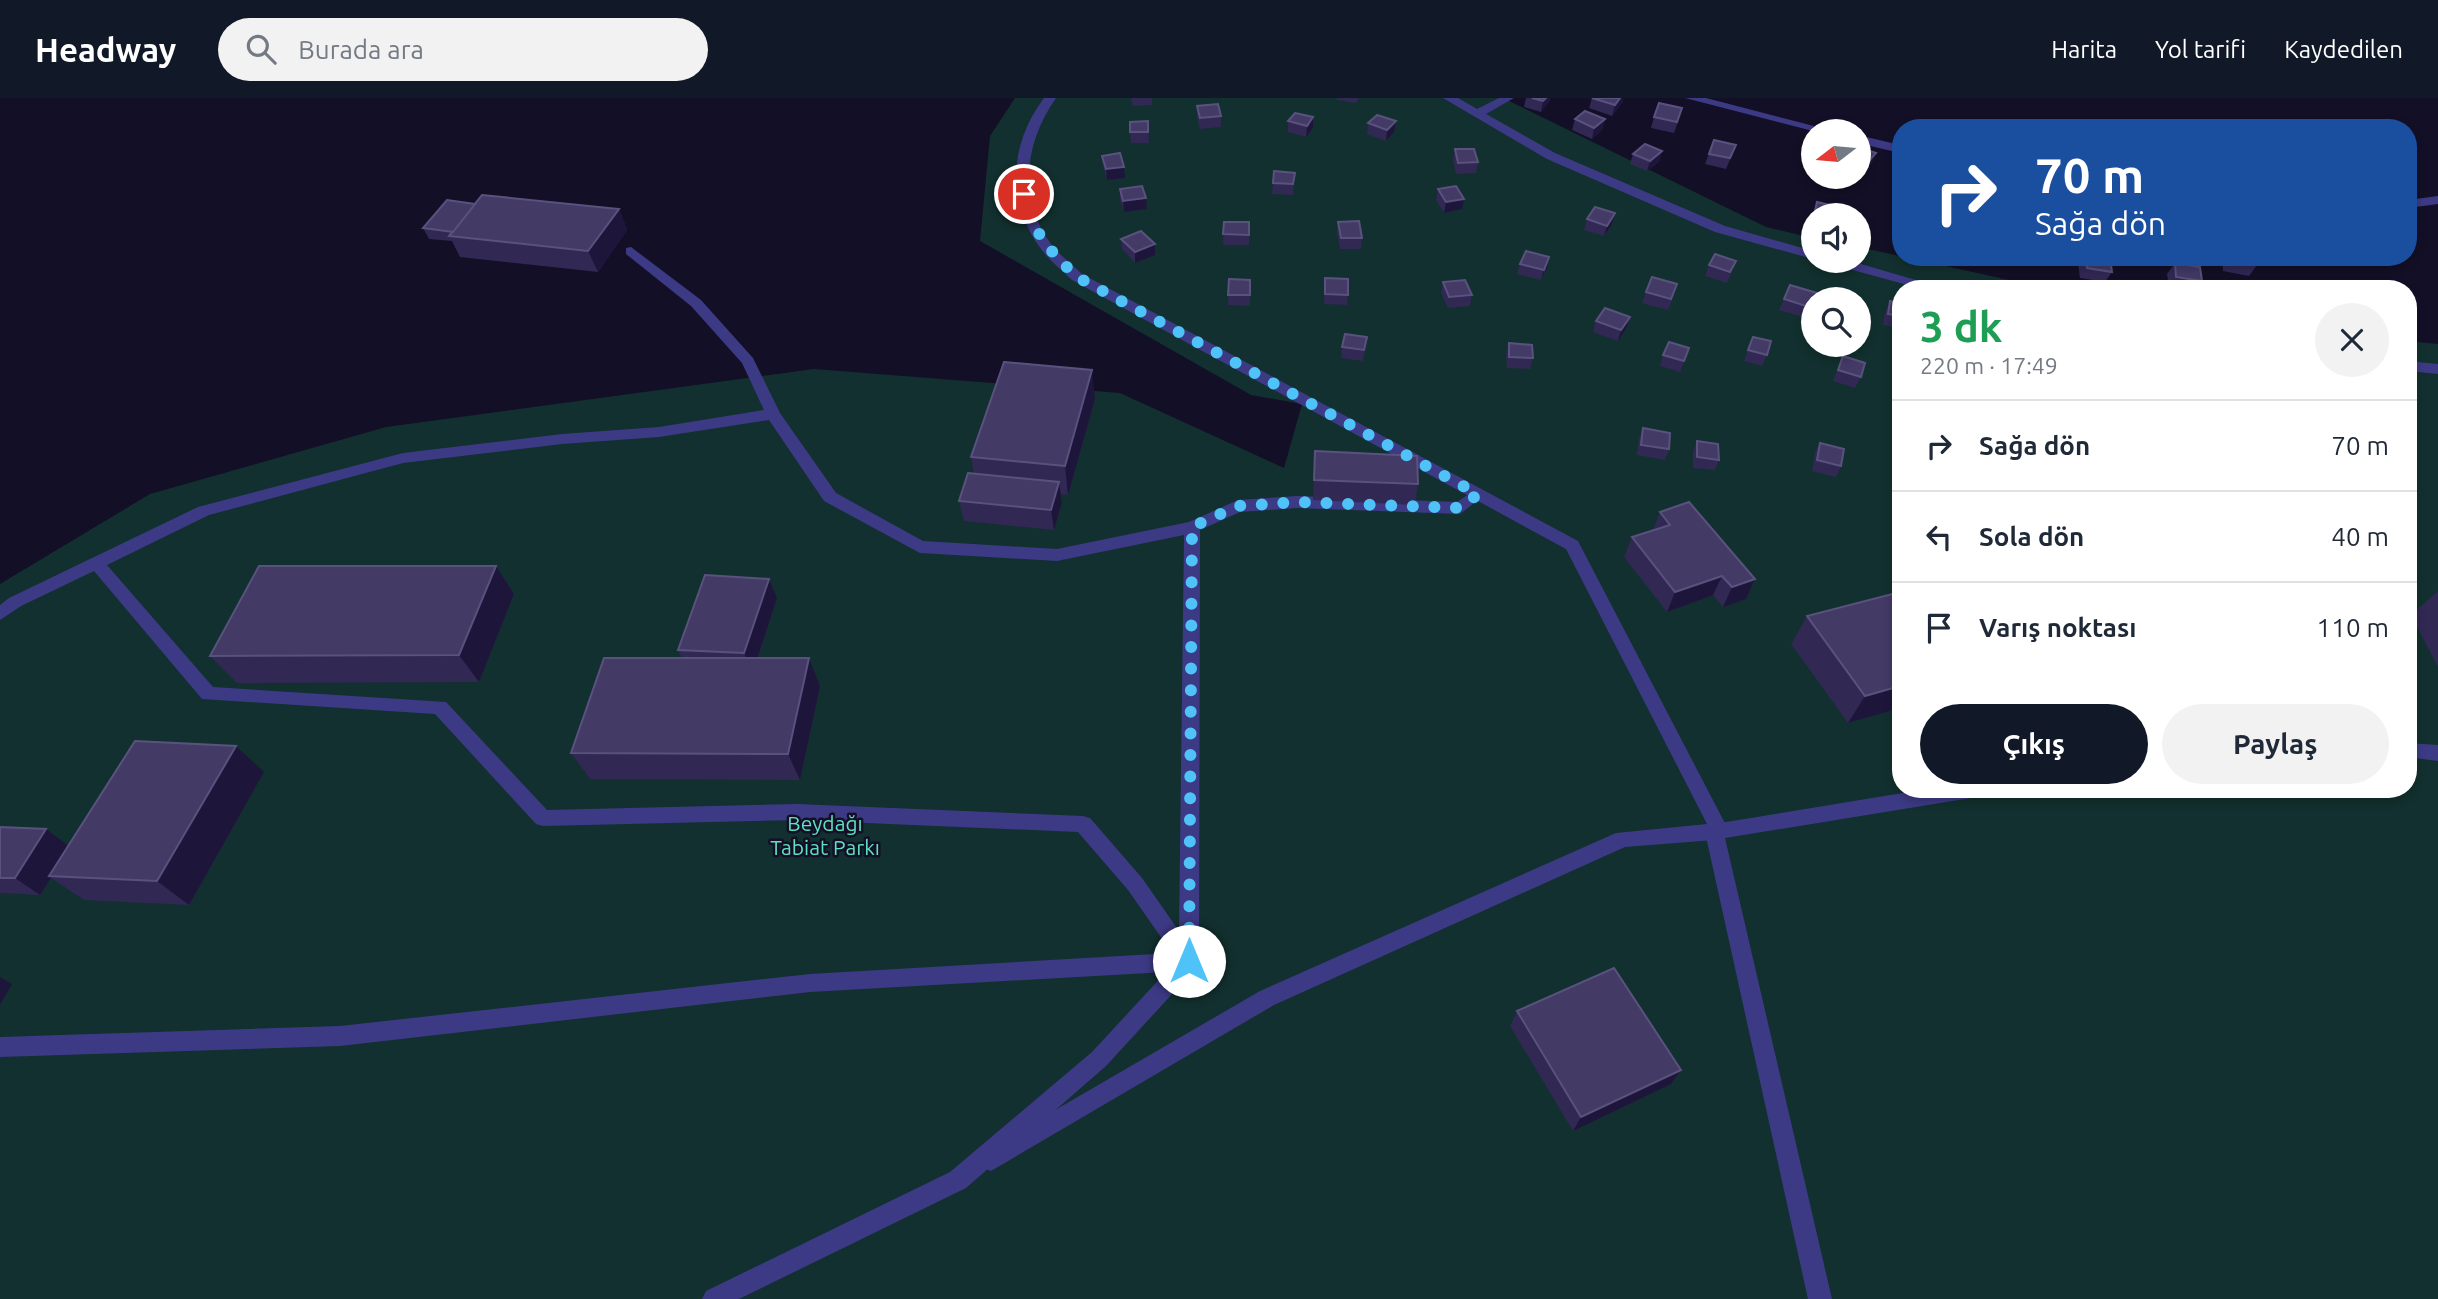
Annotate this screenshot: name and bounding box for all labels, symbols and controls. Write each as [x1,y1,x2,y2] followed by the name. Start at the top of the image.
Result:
[218,18,708,81] search box
[242,30,280,68] icon: search
[35,31,176,68] text: Headway
[298,35,424,64] text: Burada ara
[2051,36,2117,63] text: Harita
[2155,36,2246,63] text: Yol tarifi
[2284,36,2403,63] text: Kaydedilen
[1801,119,1871,189] north arrow
[1801,119,1871,357] map controls
[1920,147,2011,238] icon: right
[2035,147,2144,202] text: 70 m
[994,164,1054,224] pin
[1005,175,1043,213] icon: arrive
[1801,203,1871,273] button: sound
[2035,205,2166,241] text: Sağa dön
[1801,287,1871,357] button: search
[1920,303,2002,350] text: 3 dk
[2315,303,2389,377] button: close
[1920,353,2058,378] text: 220 m · 17:49
[1920,427,1958,465] icon: right
[1979,431,2090,460] text: Sağa dön
[2331,431,2389,460] text: 70 m
[1920,518,1958,556] icon: left
[1979,522,2084,551] text: Sola dön
[2331,522,2389,551] text: 40 m
[1920,609,1958,647] icon: arrive
[1979,613,2136,642] text: Varış noktası
[2317,613,2389,642] text: 110 m
[1920,704,2148,784] button: Çıkış
[2162,704,2389,784] button: Paylaş
[770,811,880,859] park label: Beydağı Tabiat Parkı
[1152,924,1226,998] position arrow

